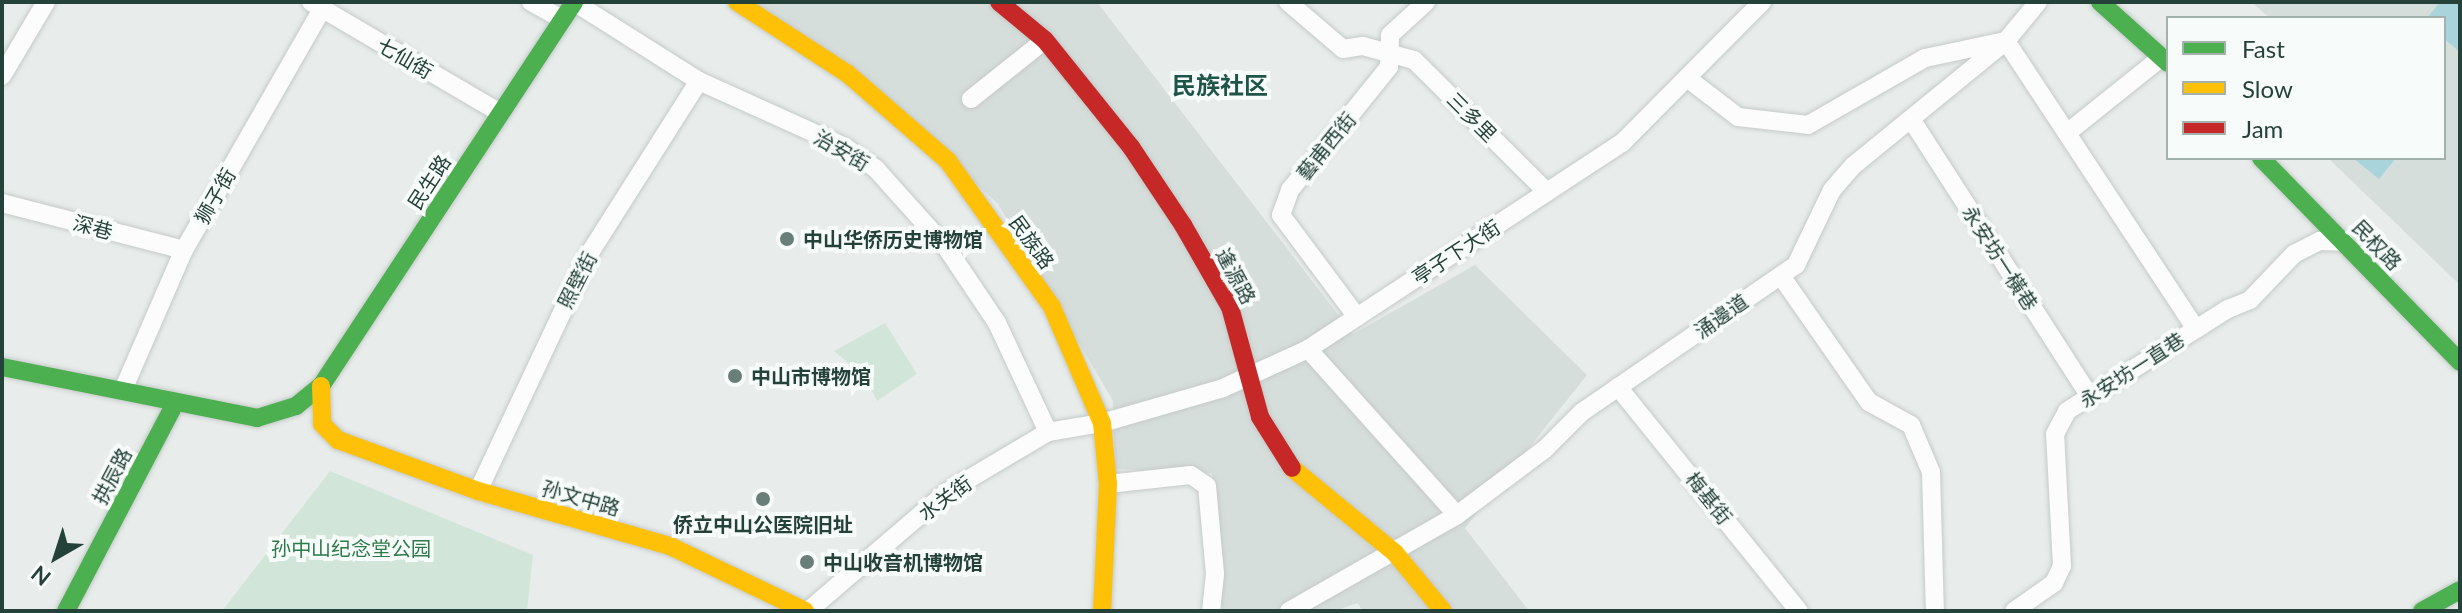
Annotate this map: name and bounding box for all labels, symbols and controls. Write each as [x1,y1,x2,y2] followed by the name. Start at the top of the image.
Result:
[2166,16,2446,160] legend
[373,33,437,83] street label: 七仙街
[2242,34,2285,63] text: Fast
[1172,71,1268,99] district label: 民族社区
[2242,74,2293,103] text: Slow
[1442,87,1502,147] street label: 三多里
[1292,107,1360,185] street label: 藝甫西街
[2242,114,2283,143] text: Jam
[810,125,874,175] street label: 治安街
[403,150,455,214] street label: 民生路
[190,164,240,228] street label: 狮子街
[1957,201,2043,315] street label: 永安坊一橫巷
[71,210,115,244] street label: 深巷
[1005,211,1059,273] street label: 民族路
[1408,215,1504,289] street label: 亭子下大街
[2348,215,2406,275] street label: 民权路
[803,227,983,251] place label: 中山华侨历史博物馆
[778,230,796,248] marker: 中山华侨历史博物馆
[1211,244,1261,308] street label: 逢源路
[553,248,601,312] street label: 照壁街
[1690,289,1752,343] street label: 涌邊道
[2075,327,2189,413] street label: 永安坊一直巷
[751,364,871,388] place label: 中山市博物馆
[726,367,744,385] marker: 中山市博物馆
[87,444,137,508] street label: 拱辰路
[1681,467,1737,529] street label: 梅基街
[914,471,976,525] street label: 水关街
[539,475,623,521] street label: 孙文中路
[754,490,772,508] marker: 侨立中山公医院旧址
[673,512,853,536] place label: 侨立中山公医院旧址
[16,517,96,597] north arrow
[271,536,431,560] park label: 孙中山纪念堂公园
[823,550,983,574] place label: 中山收音机博物馆
[798,553,816,571] marker: 中山收音机博物馆
[26,560,56,592] text: N

